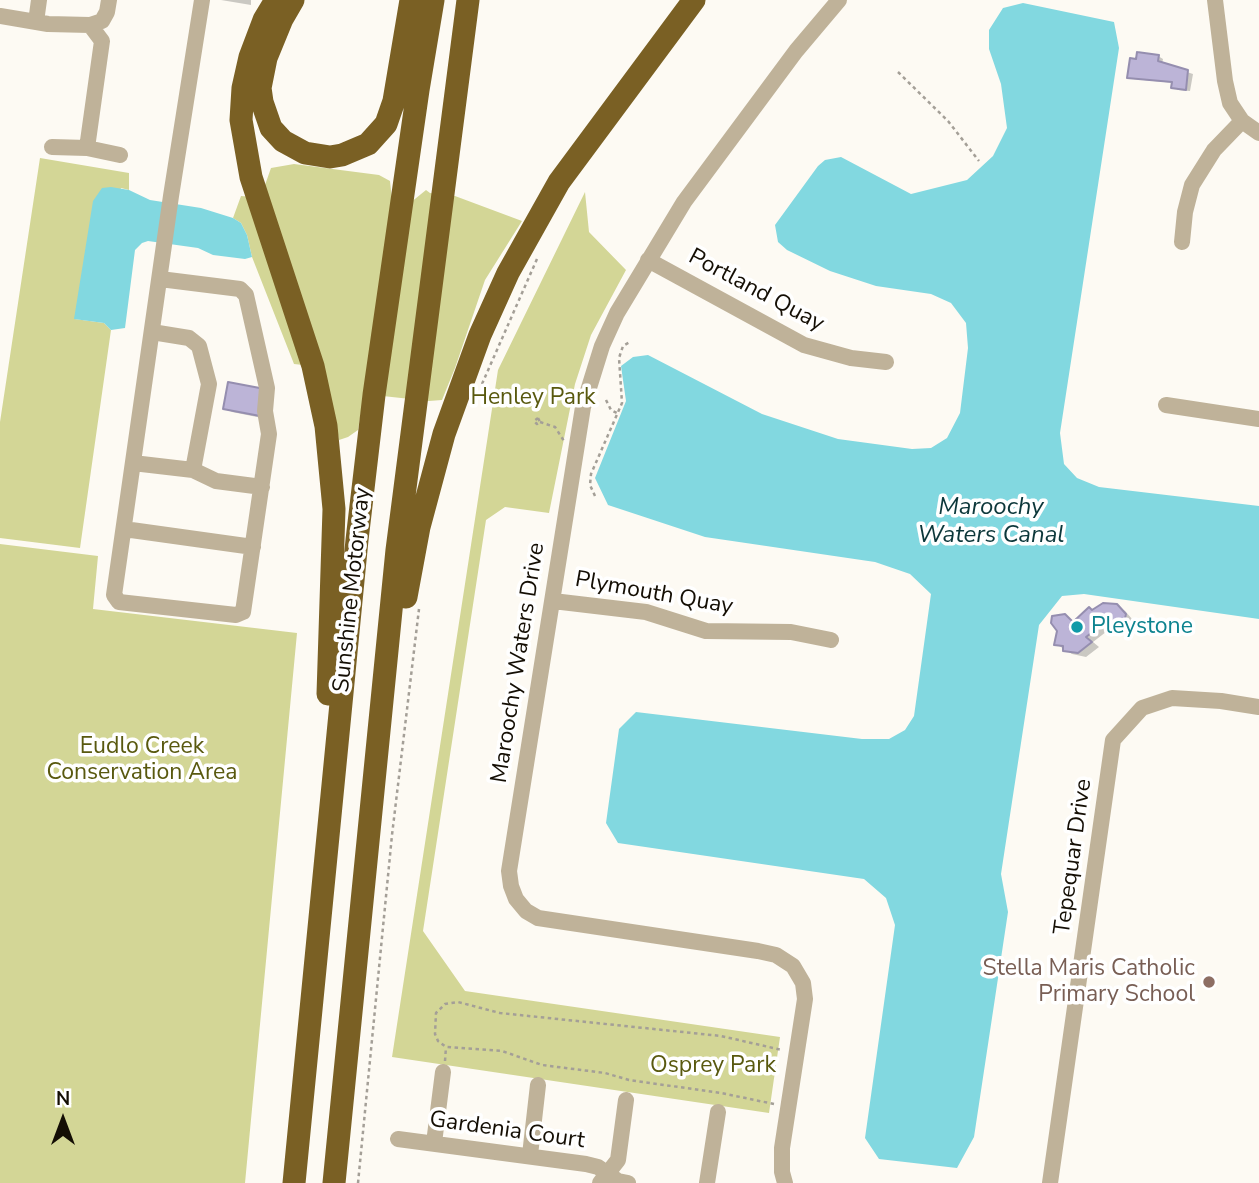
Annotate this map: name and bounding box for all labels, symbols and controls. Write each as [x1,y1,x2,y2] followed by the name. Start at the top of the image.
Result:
[684,244,828,338] street label: Portland Quay
[470,384,596,412] park label: Henley Park
[329,486,377,694] street label: Sunshine Motorway
[918,494,1064,550] water label: Maroochy Waters Canal
[486,541,552,785] street label: Maroochy Waters Drive
[573,567,735,621] street label: Plymouth Quay
[1091,613,1193,641] place label: Pleystone
[1069,619,1085,635] marker: Pleystone
[47,733,237,787] park label: Eudlo Creek Conservation Area
[1049,777,1099,937] street label: Tepequar Drive
[983,955,1195,1009] place label: Stella Maris Catholic Primary School
[1201,974,1217,990] marker: Stella Maris Catholic Primary School
[650,1052,776,1080] park label: Osprey Park
[28,1085,98,1155] north arrow
[56,1086,70,1112] text: N
[428,1106,586,1156] street label: Gardenia Court

